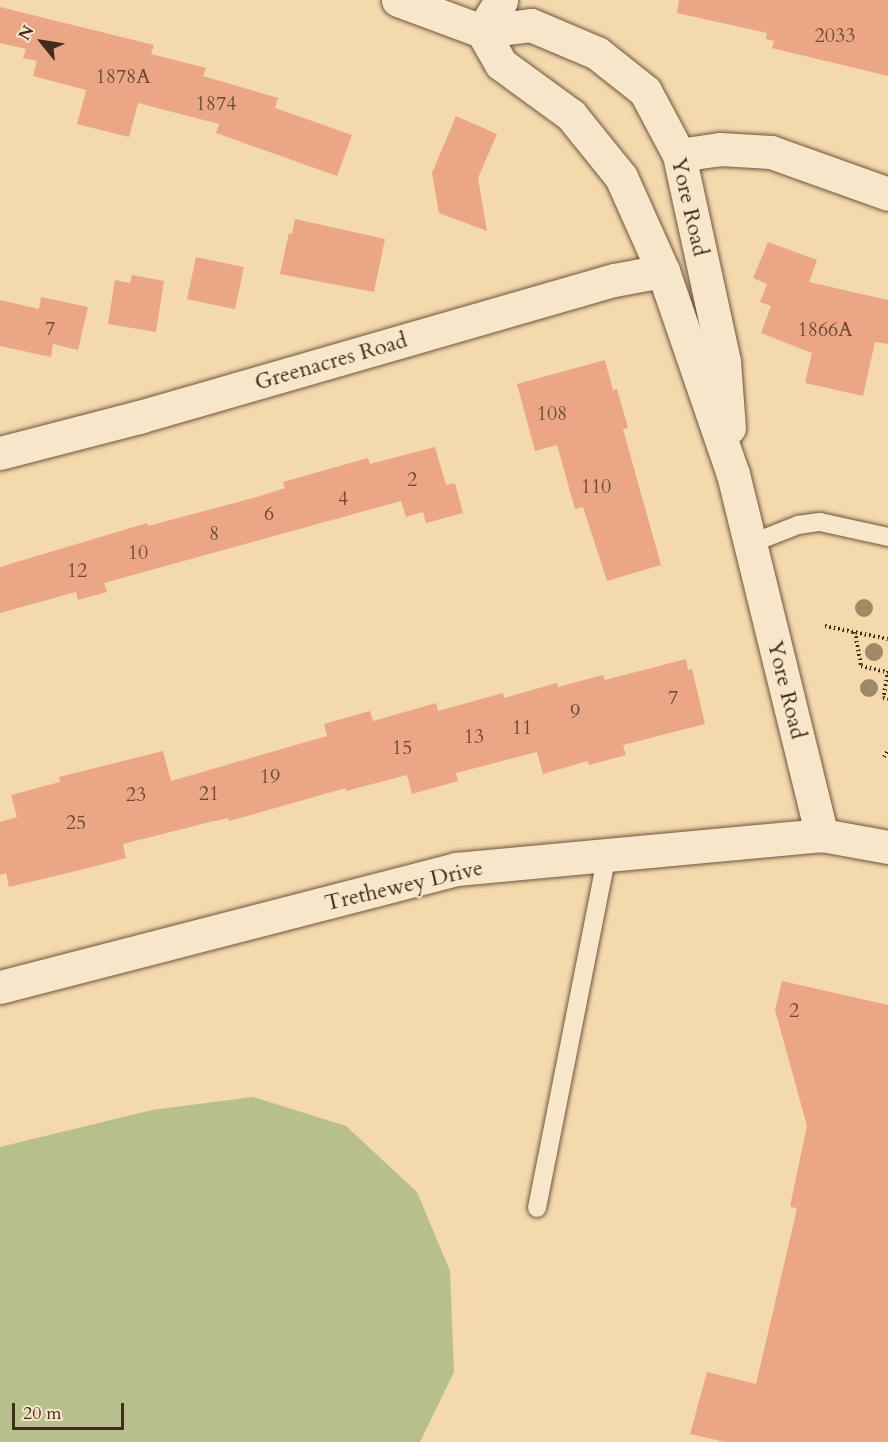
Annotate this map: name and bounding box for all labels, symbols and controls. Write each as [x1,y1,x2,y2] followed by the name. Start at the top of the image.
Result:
[12,12,72,72] north arrow
[13,21,39,45] text: N
[815,23,855,47] house number: 2033
[95,64,151,88] house number: 1878A
[196,91,236,115] house number: 1874
[665,155,713,259] street label: Yore Road
[45,316,55,340] house number: 7
[797,317,853,341] house number: 1866A
[252,328,410,396] street label: Greenacres Road
[537,401,567,425] house number: 108
[407,467,417,491] house number: 2
[581,474,611,498] house number: 110
[338,486,348,510] house number: 4
[264,501,274,525] house number: 6
[209,521,219,545] house number: 8
[128,540,148,564] house number: 10
[67,558,87,582] house number: 12
[761,638,811,742] street label: Yore Road
[668,685,678,709] house number: 7
[570,699,580,723] house number: 9
[512,715,532,739] house number: 11
[464,724,484,748] house number: 13
[392,735,412,759] house number: 15
[260,764,280,788] house number: 19
[199,781,219,805] house number: 21
[126,782,146,806] house number: 23
[66,810,86,834] house number: 25
[322,855,486,917] street label: Trethewey Drive
[789,998,799,1022] house number: 2
[15,1391,128,1429] scale bar
[23,1401,62,1426] text: 20 m

